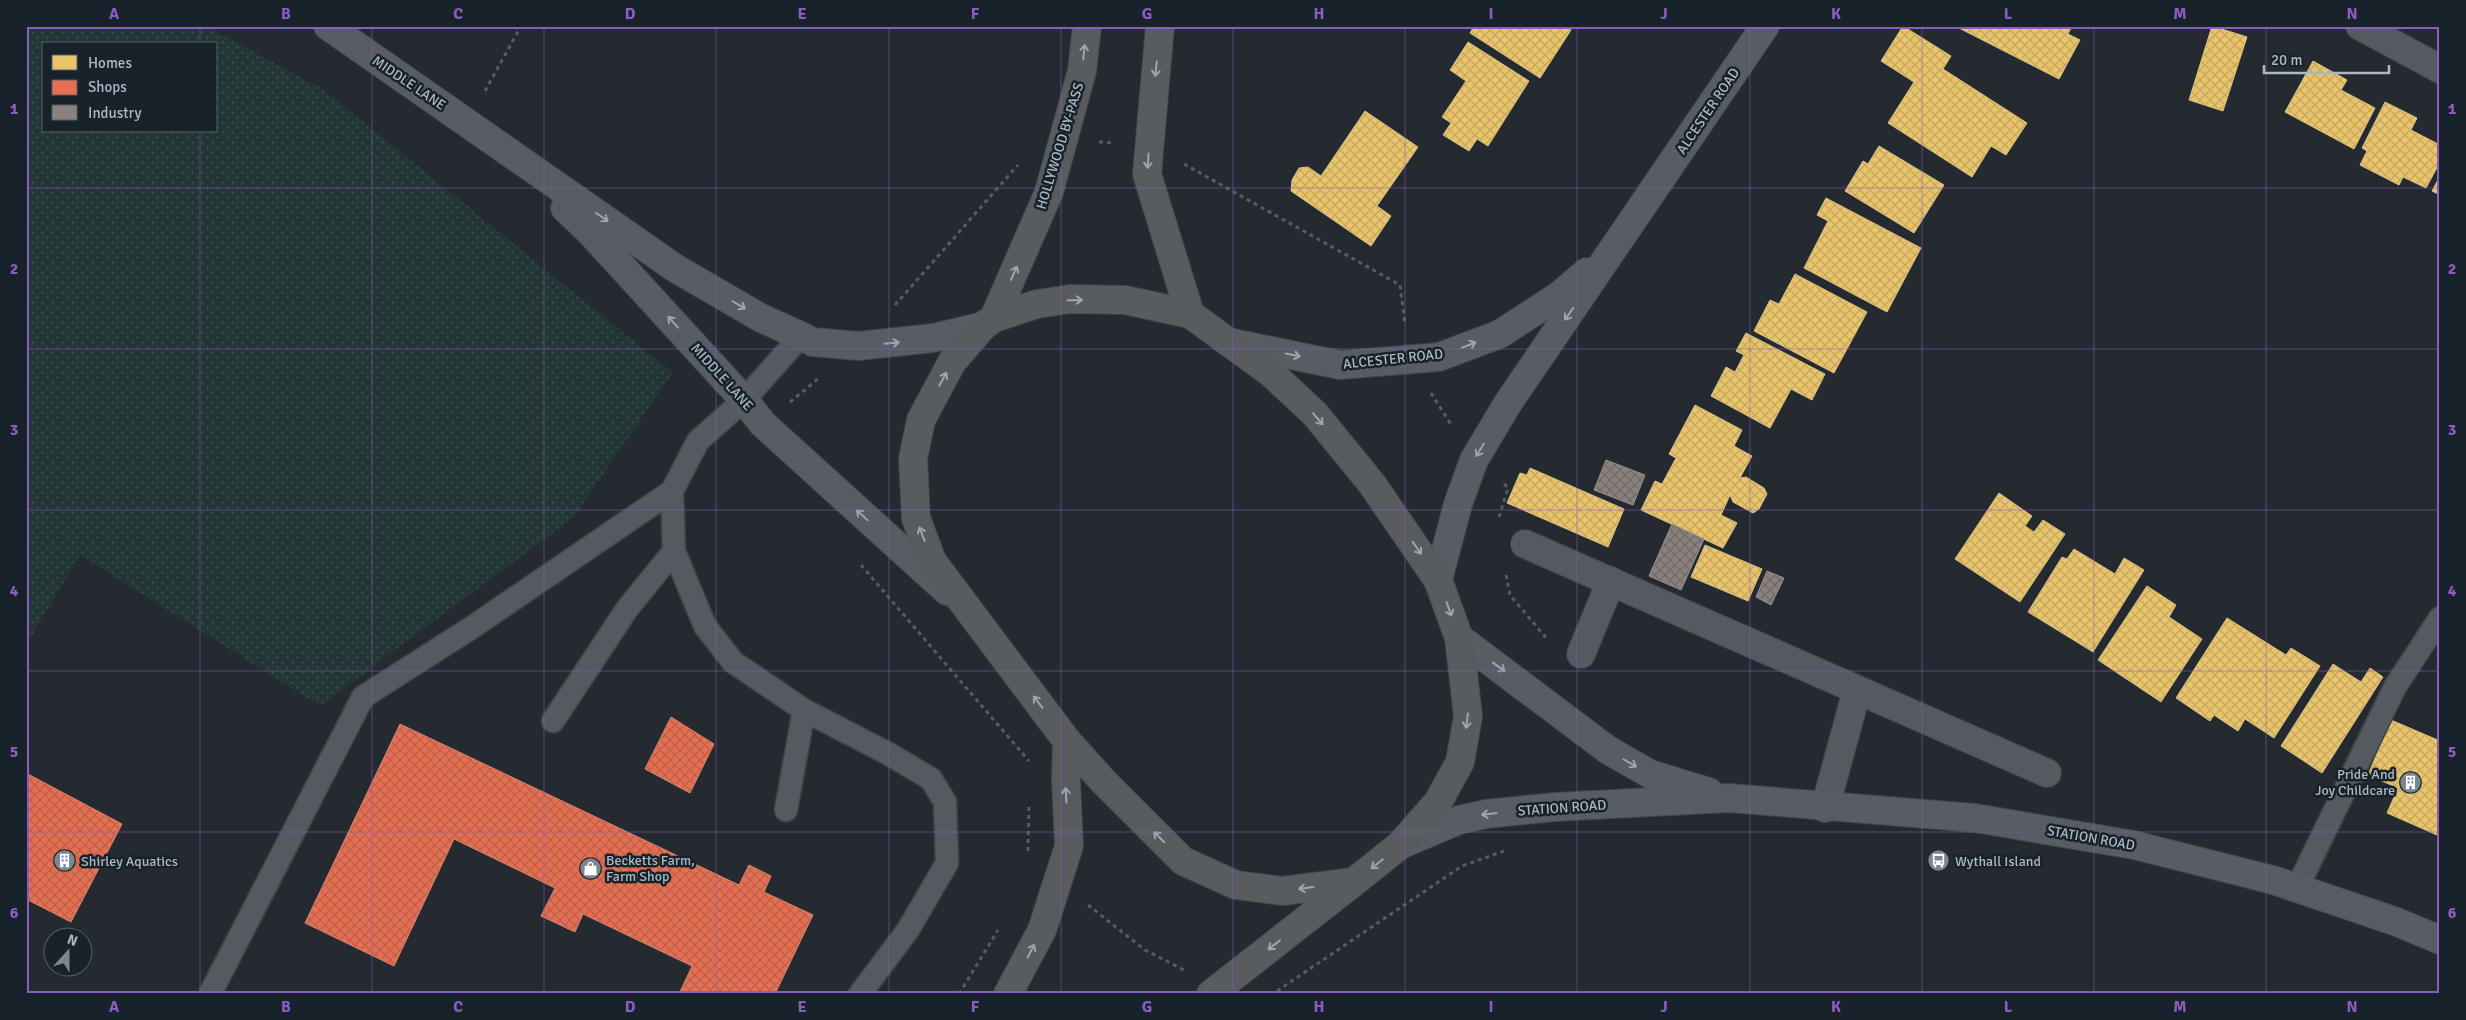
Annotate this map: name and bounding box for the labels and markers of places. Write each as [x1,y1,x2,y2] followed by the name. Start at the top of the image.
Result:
[2315,766,2395,799] place label: Pride And Joy Childcare
[2399,770,2423,794] building icon: Pride And Joy Childcare
[53,849,77,873] building icon: Shirley Aquatics
[1927,849,1951,873] bus stop icon: Wythall Island
[606,852,695,885] place label: Becketts Farm, Farm Shop
[81,853,178,870] place label: Shirley Aquatics
[1955,853,2041,870] place label: Wythall Island
[578,856,602,880] shop icon: Becketts Farm, Farm Shop

